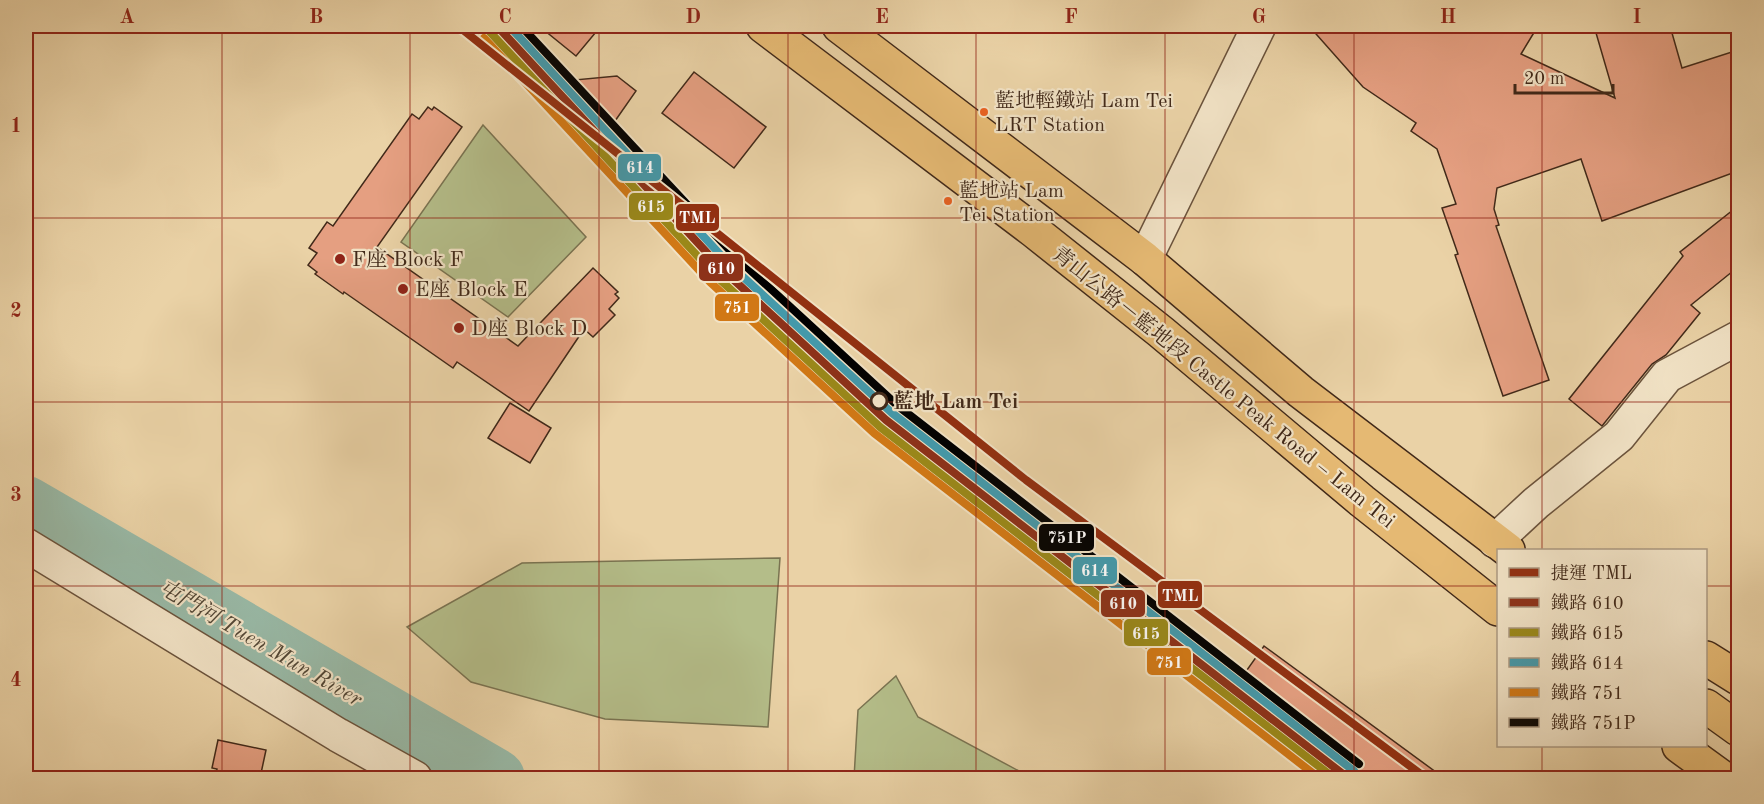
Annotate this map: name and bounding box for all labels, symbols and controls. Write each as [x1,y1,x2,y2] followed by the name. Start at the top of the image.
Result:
[119,8,135,28] text: A
[309,8,323,28] text: B
[498,8,512,28] text: C
[685,8,701,28] text: D
[875,8,889,28] text: E
[1064,8,1078,28] text: F
[1252,8,1266,28] text: G
[1440,8,1456,28] text: H
[1633,8,1641,28] text: I
[1515,57,1612,95] scale bar
[1524,70,1564,88] text: 20 m
[995,90,1173,136] place label: 藍地輕鐵站 Lam Tei LRT Station
[978,106,990,118] marker: 藍地輕鐵站 Lam Tei LRT Station
[10,117,22,137] text: 1
[617,153,662,182] line badge: 614
[626,161,654,177] text: 614
[959,180,1064,226] place label: 藍地站 Lam Tei Station
[628,192,674,221] line badge: 615
[942,195,954,207] marker: 藍地站 Lam Tei Station
[637,200,665,216] text: 615
[675,203,720,232] line badge: TML
[679,211,715,227] text: TML
[1048,241,1400,533] street label: 青山公路－藍地段 Castle Peak Road – Lam Tei
[352,248,464,271] place label: F座 Block F
[333,252,347,266] marker: F座 Block F
[698,253,744,282] line badge: 610
[707,262,735,278] text: 610
[415,278,527,301] place label: E座 Block E
[396,282,410,296] marker: E座 Block E
[714,293,760,322] line badge: 751
[723,301,751,317] text: 751
[10,302,22,322] text: 2
[471,317,587,340] place label: D座 Block D
[452,321,466,335] marker: D座 Block D
[893,390,1018,413] place label: 藍地 Lam Tei
[870,392,888,410] marker: 藍地 Lam Tei
[10,486,22,506] text: 3
[1038,523,1095,552] line badge: 751P
[1047,531,1087,547] text: 751P
[1497,549,1707,747] legend
[1072,556,1118,585] line badge: 614
[1081,564,1109,580] text: 614
[1551,564,1632,583] text: 捷運 TML
[155,575,367,711] water label: 屯門河 Tuen Mun River
[1157,580,1203,609] line badge: TML
[1100,589,1146,618] line badge: 610
[1162,589,1198,605] text: TML
[1551,593,1623,613] text: 鐵路 610
[1109,597,1137,613] text: 610
[1123,618,1169,647] line badge: 615
[1551,623,1623,643] text: 鐵路 615
[1132,627,1160,643] text: 615
[1146,647,1192,676] line badge: 751
[1551,653,1623,673] text: 鐵路 614
[1155,656,1183,672] text: 751
[10,671,22,691] text: 4
[1551,683,1623,703] text: 鐵路 751
[1551,713,1636,733] text: 鐵路 751P

